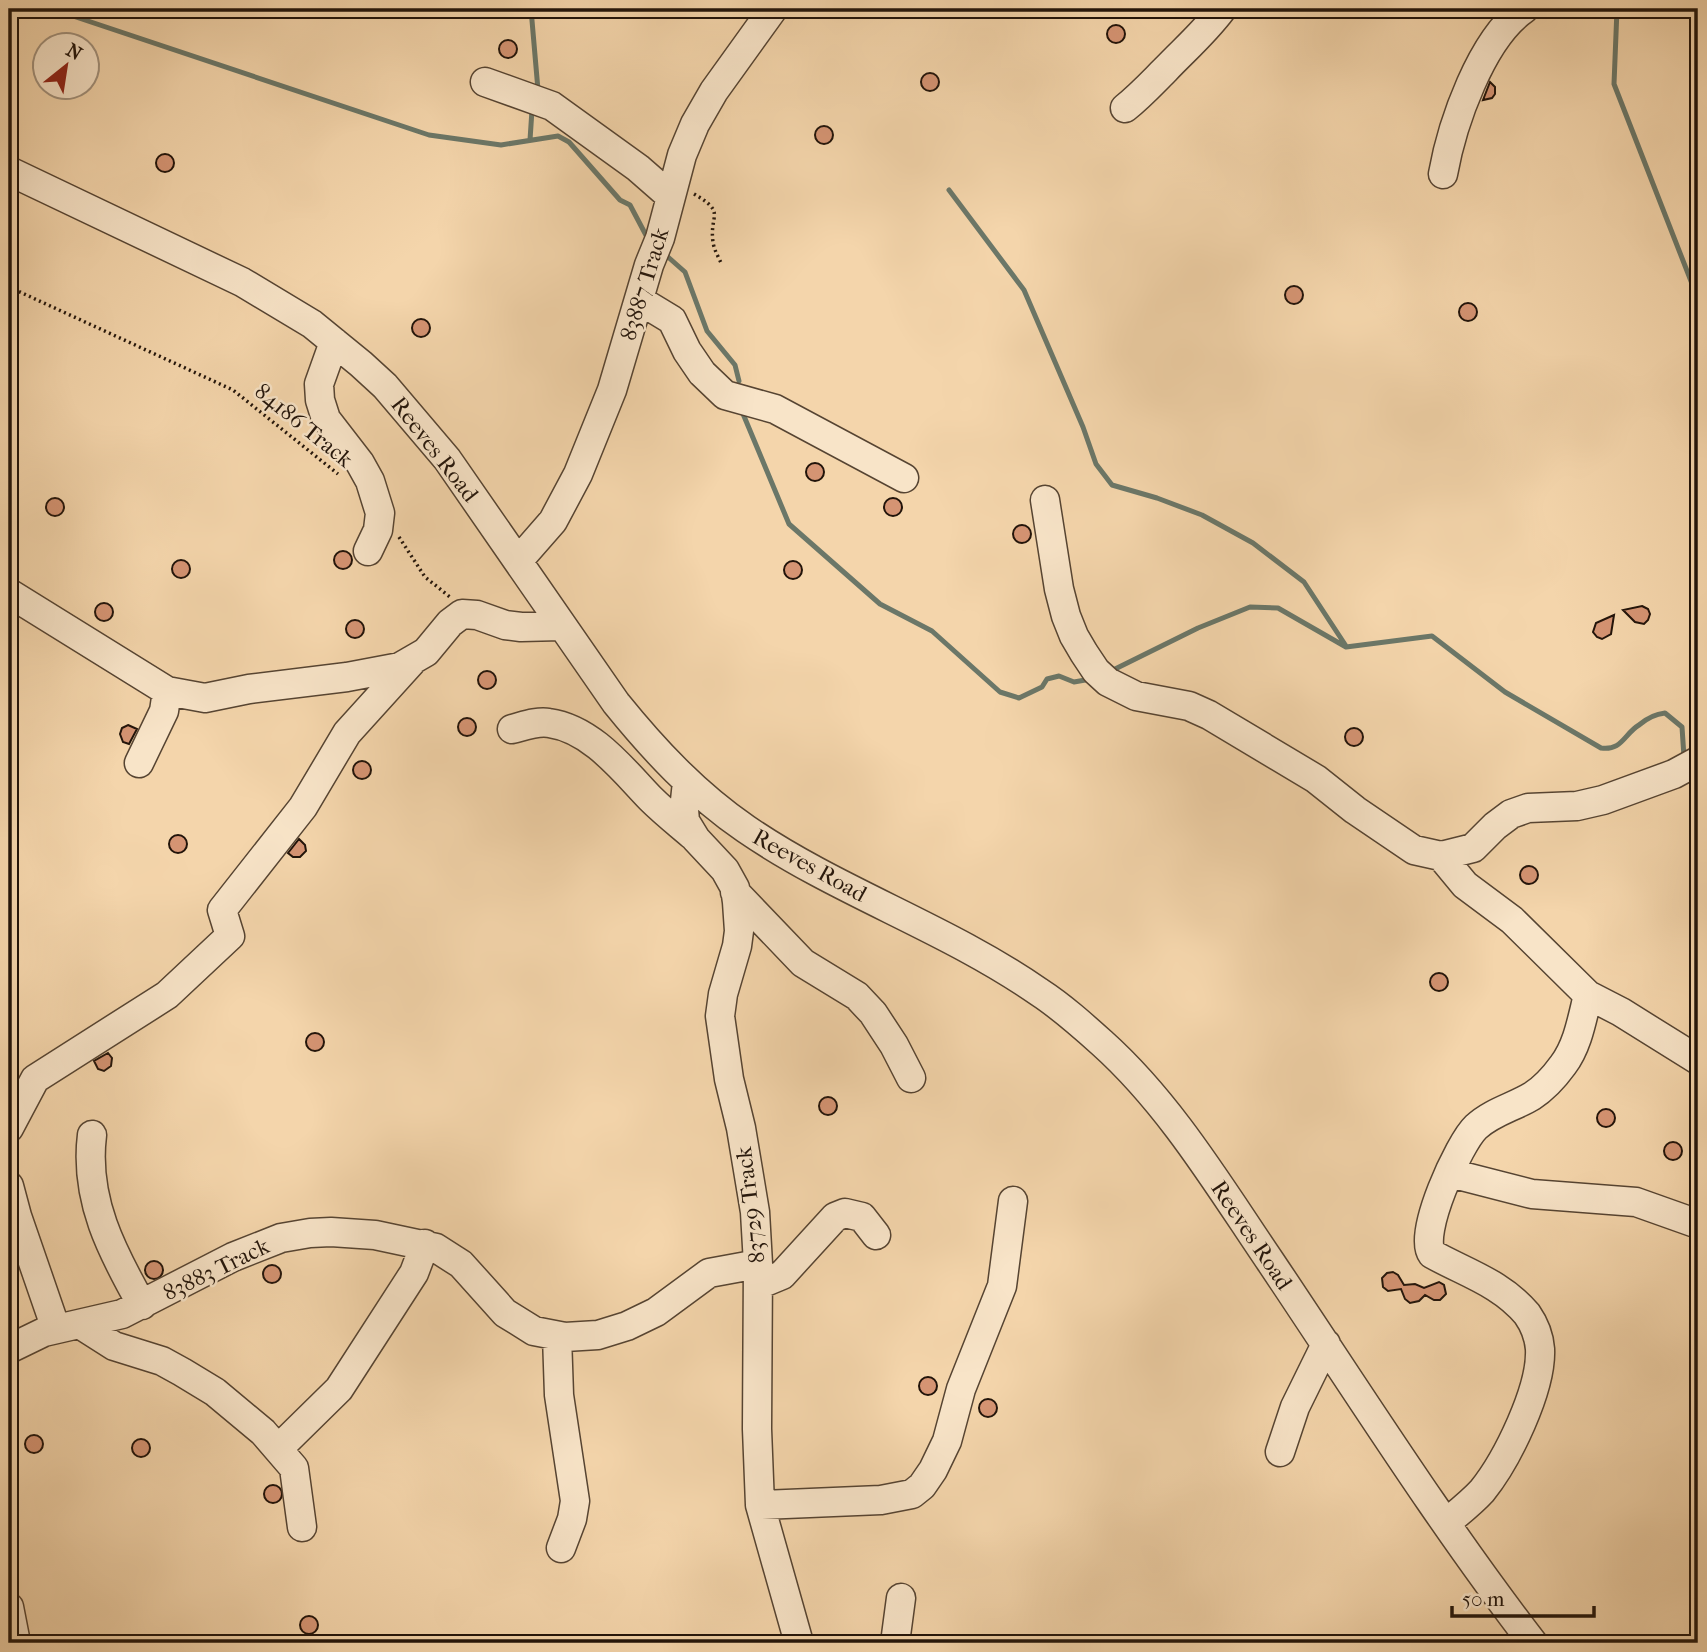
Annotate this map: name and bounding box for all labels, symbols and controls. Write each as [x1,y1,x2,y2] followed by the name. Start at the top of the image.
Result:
[32,32,102,102] north arrow
[62,39,86,66] text: N
[615,223,675,344] street label: 83887 Track
[249,378,359,474] street label: 84186 Track
[385,391,484,508] street label: Reeves Road
[748,823,872,908] street label: Reeves Road
[730,1144,771,1265] street label: 83729 Track
[1205,1176,1298,1295] street label: Reeves Road
[159,1232,275,1307] street label: 83883 Track
[1452,1575,1593,1619] scale bar
[1462,1587,1505,1611] text: 50 m

